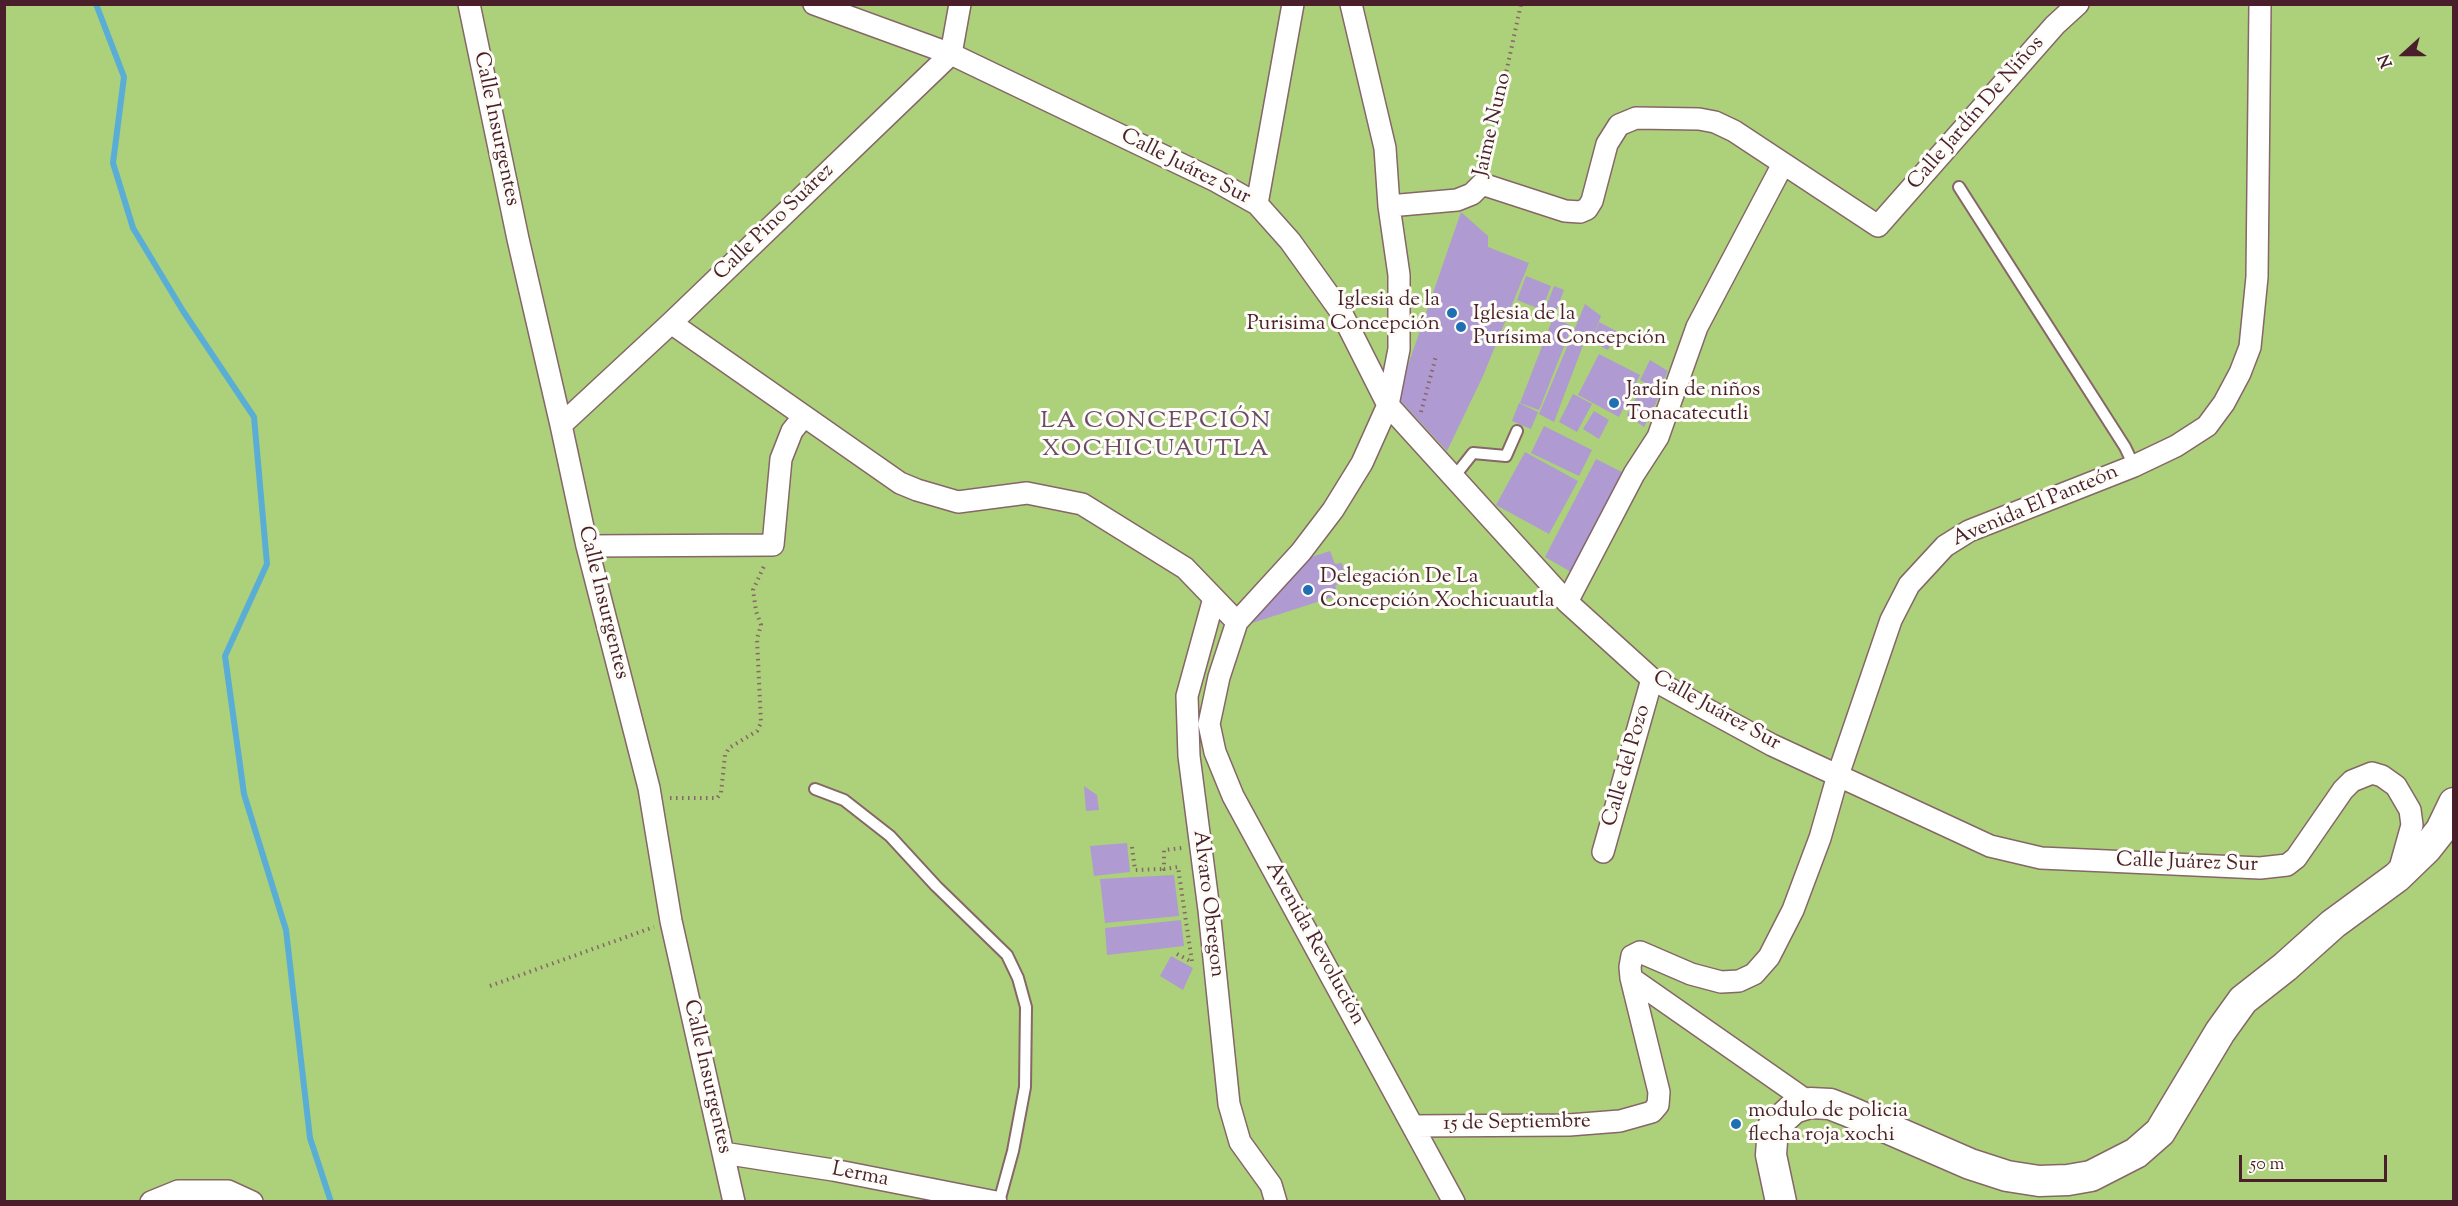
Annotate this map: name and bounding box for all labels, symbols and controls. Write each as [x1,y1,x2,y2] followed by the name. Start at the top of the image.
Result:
[2374,24,2434,84] north arrow
[1903,32,2051,196] street label: Calle Jardín De Niños
[466,50,524,208] street label: Calle Insurgentes
[2374,51,2400,71] text: N
[1470,71,1518,179] street label: Jaime Nuno
[1116,124,1254,212] street label: Calle Juárez Sur
[710,159,840,287] street label: Calle Pino Suárez
[1247,288,1440,338] place label: Iglesia de la Purisima Concepción
[1473,302,1666,352] place label: Iglesia de la Purísima Concepción
[1445,306,1459,320] marker: Iglesia de la Purisima Concepción
[1454,320,1468,334] marker: Iglesia de la Purísima Concepción
[1626,378,1760,428] place label: Jardin de niños Tonacatecutli
[1607,396,1621,410] marker: Jardin de niños Tonacatecutli
[1040,409,1272,465] district label: LA CONCEPCIÓN XOCHICUAUTLA
[1949,461,2123,553] street label: Avenida El Panteón
[571,524,633,682] street label: Calle Insurgentes
[1320,565,1554,615] place label: Delegación De La Concepción Xochicuautla
[1301,583,1315,597] marker: Delegación De La Concepción Xochicuautla
[1648,667,1784,757] street label: Calle Juárez Sur
[1599,702,1657,830] street label: Calle del Pozo
[1185,829,1229,979] street label: Alvaro Obregon
[2115,849,2259,879] street label: Calle Juárez Sur
[1259,858,1369,1030] street label: Avenida Revolución
[676,998,736,1156] street label: Calle Insurgentes
[1748,1099,1908,1149] place label: modulo de policia flecha roja xochi
[1443,1110,1591,1138] street label: 15 de Septiembre
[1729,1117,1743,1131] marker: modulo de policia flecha roja xochi
[2242,1143,2390,1181] scale bar
[2250,1152,2284,1178] text: 50 m
[829,1158,891,1194] street label: Lerma

